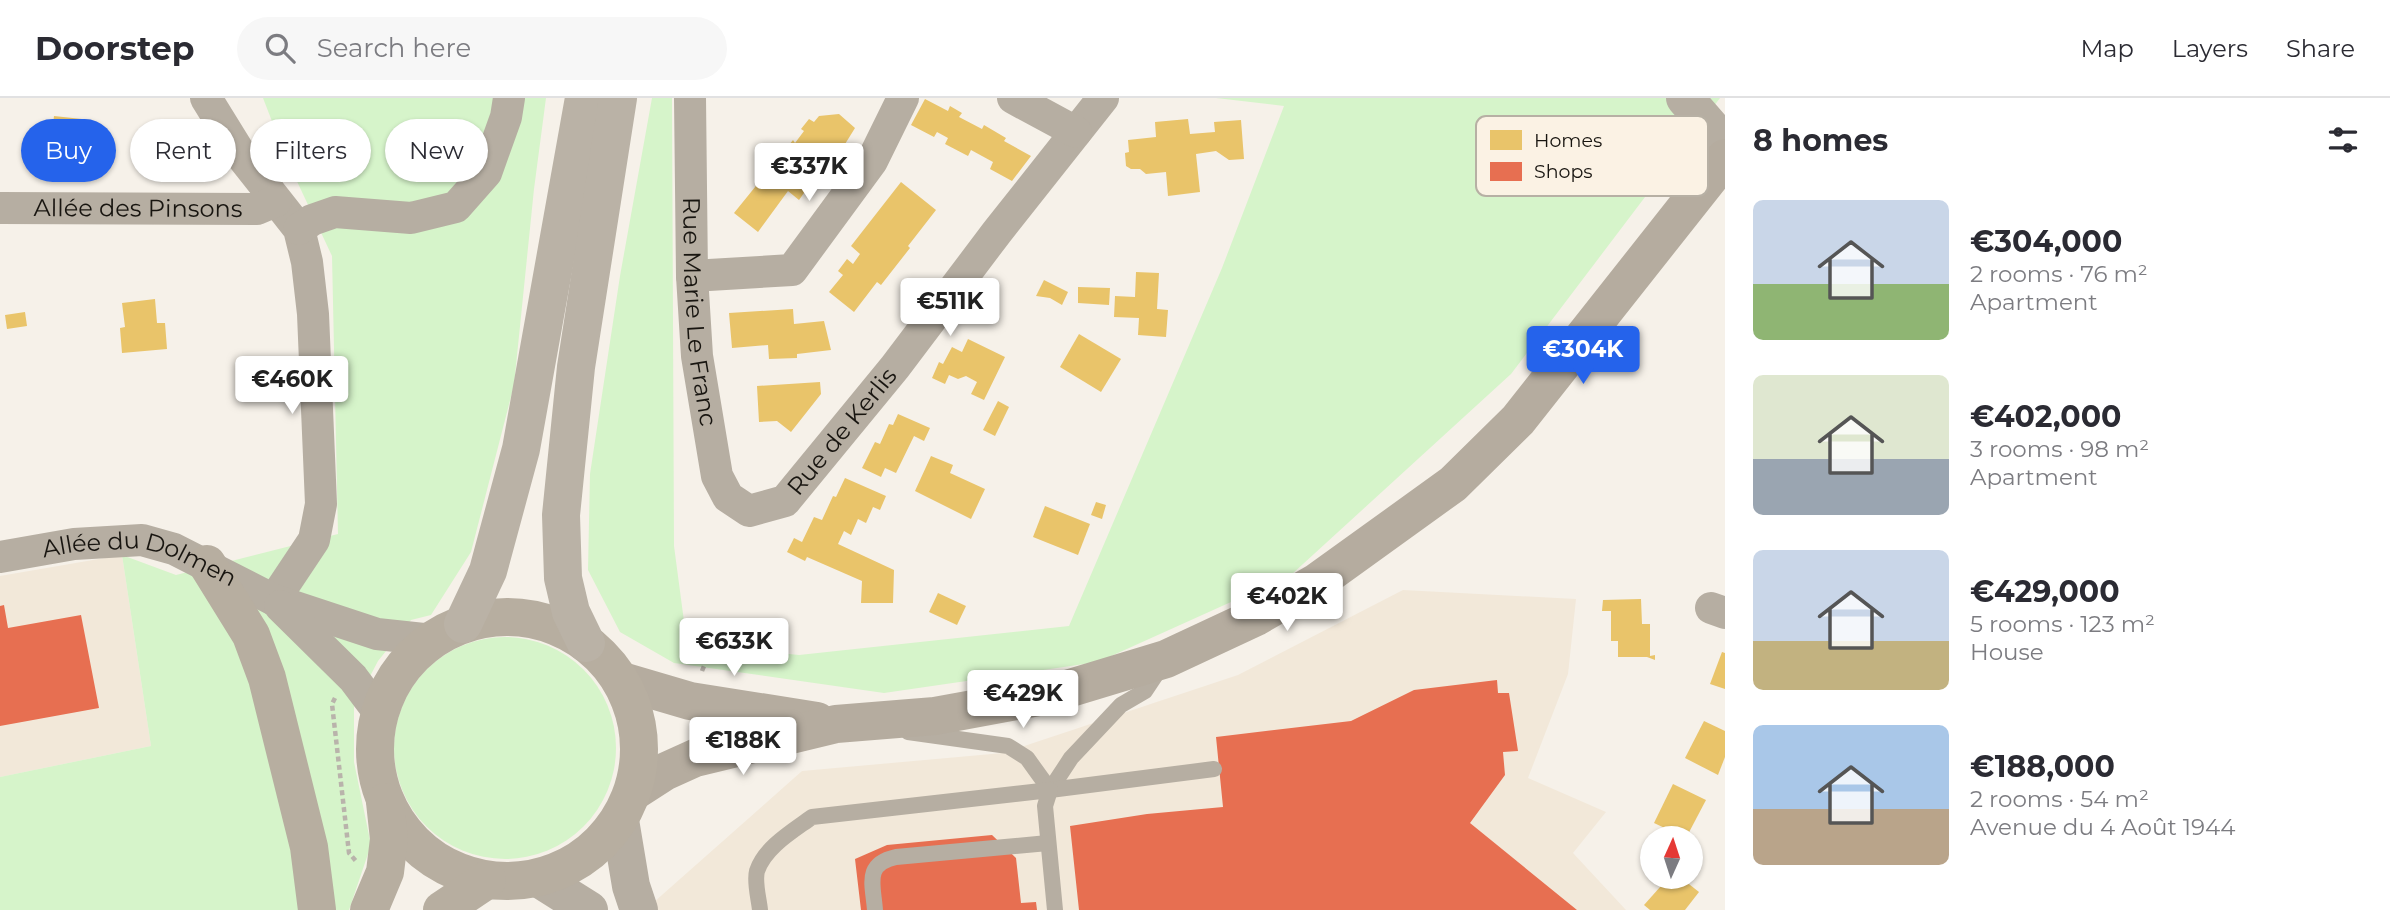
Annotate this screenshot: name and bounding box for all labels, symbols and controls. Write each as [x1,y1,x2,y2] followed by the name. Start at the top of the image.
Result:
[237,17,727,80] search box
[35,28,195,68] text: Doorstep
[261,29,299,67] icon: search
[317,32,471,64] text: Search here
[2080,34,2134,63] text: Map
[2172,34,2248,63] text: Layers
[2286,34,2355,63] text: Share
[1476,116,1708,196] legend
[21,119,116,182] chip: Buy
[130,119,236,182] chip: Rent
[250,119,371,182] chip: Filters
[385,119,488,182] chip: New
[2324,121,2362,159] icon: filters
[1753,122,1888,159] text: 8 homes
[1534,129,1602,152] text: Homes
[760,144,858,203] pin: €337K
[771,152,847,180] text: €337K
[1534,160,1593,183] text: Shops
[33,193,243,223] street label: Allée des Pinsons
[677,197,723,428] street label: Rue Marie Le Franc
[1970,223,2122,260] text: €304,000
[1809,228,1893,312] icon: home
[1970,260,2148,288] text: 2 rooms · 76 m²
[901,278,999,338] pin: €511K
[916,287,984,315] text: €511K
[1970,288,2098,316] text: Apartment
[1534,327,1632,386] pin: €304K
[1543,335,1623,363] text: €304K
[243,356,341,416] pin: €460K
[781,362,902,501] street label: Rue de Kerlis
[251,365,333,393] text: €460K
[1970,398,2121,435] text: €402,000
[1809,403,1893,487] icon: home
[1970,435,2149,463] text: 3 rooms · 98 m²
[1970,463,2098,491] text: Apartment
[40,525,242,593] street label: Allée du Dolmen
[1970,573,2120,610] text: €429,000
[1238,574,1336,633] pin: €402K
[1809,578,1893,662] icon: home
[1247,582,1327,610] text: €402K
[1970,610,2155,638] text: 5 rooms · 123 m²
[685,618,783,678] pin: €633K
[695,627,773,655] text: €633K
[1970,638,2044,666] text: House
[974,670,1072,730] pin: €429K
[983,679,1063,707] text: €429K
[694,718,792,777] pin: €188K
[705,726,781,754] text: €188K
[1970,748,2115,785] text: €188,000
[1809,753,1893,837] icon: home
[1970,785,2149,813] text: 2 rooms · 54 m²
[1970,813,2235,841] text: Avenue du 4 Août 1944
[1640,826,1703,889] north arrow
[1640,826,1703,889] map controls

